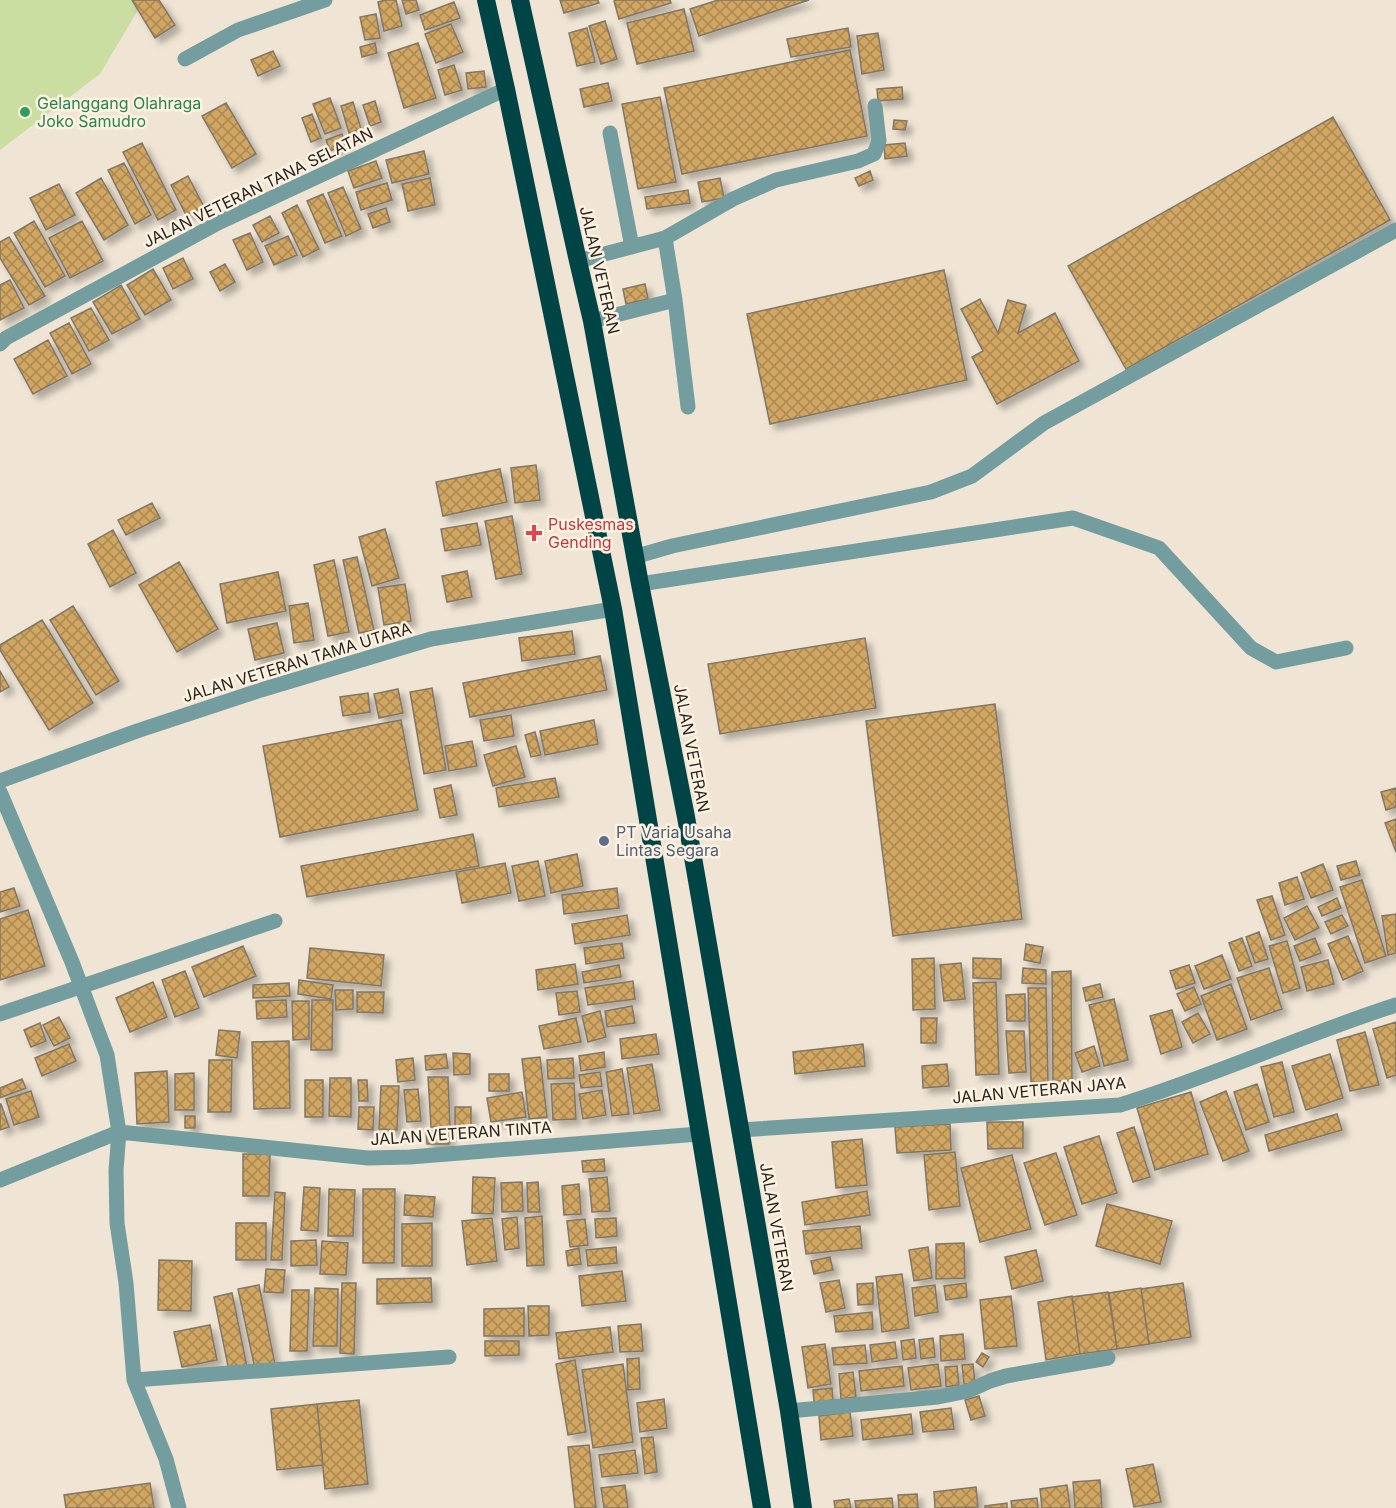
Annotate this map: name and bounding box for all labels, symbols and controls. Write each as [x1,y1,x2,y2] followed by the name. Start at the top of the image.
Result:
[37,93,201,131] place label: Gelanggang Olahraga Joko Samudro
[18,105,32,119] marker: Gelanggang Olahraga Joko Samudro
[140,122,376,252] street label: JALAN VETERAN TANA SELATAN
[576,204,624,336] street label: JALAN VETERAN
[548,514,634,552] place label: Puskesmas Gending
[525,524,543,542] marker: Puskesmas Gending
[180,618,414,706] street label: JALAN VETERAN TAMA UTARA
[670,682,714,814] street label: JALAN VETERAN
[616,822,732,860] place label: PT Varia Usaha Lintas Segara
[597,834,611,848] marker: PT Varia Usaha Lintas Segara
[951,1072,1127,1108] street label: JALAN VETERAN JAYA
[370,1117,552,1149] street label: JALAN VETERAN TINTA
[756,1161,798,1293] street label: JALAN VETERAN

